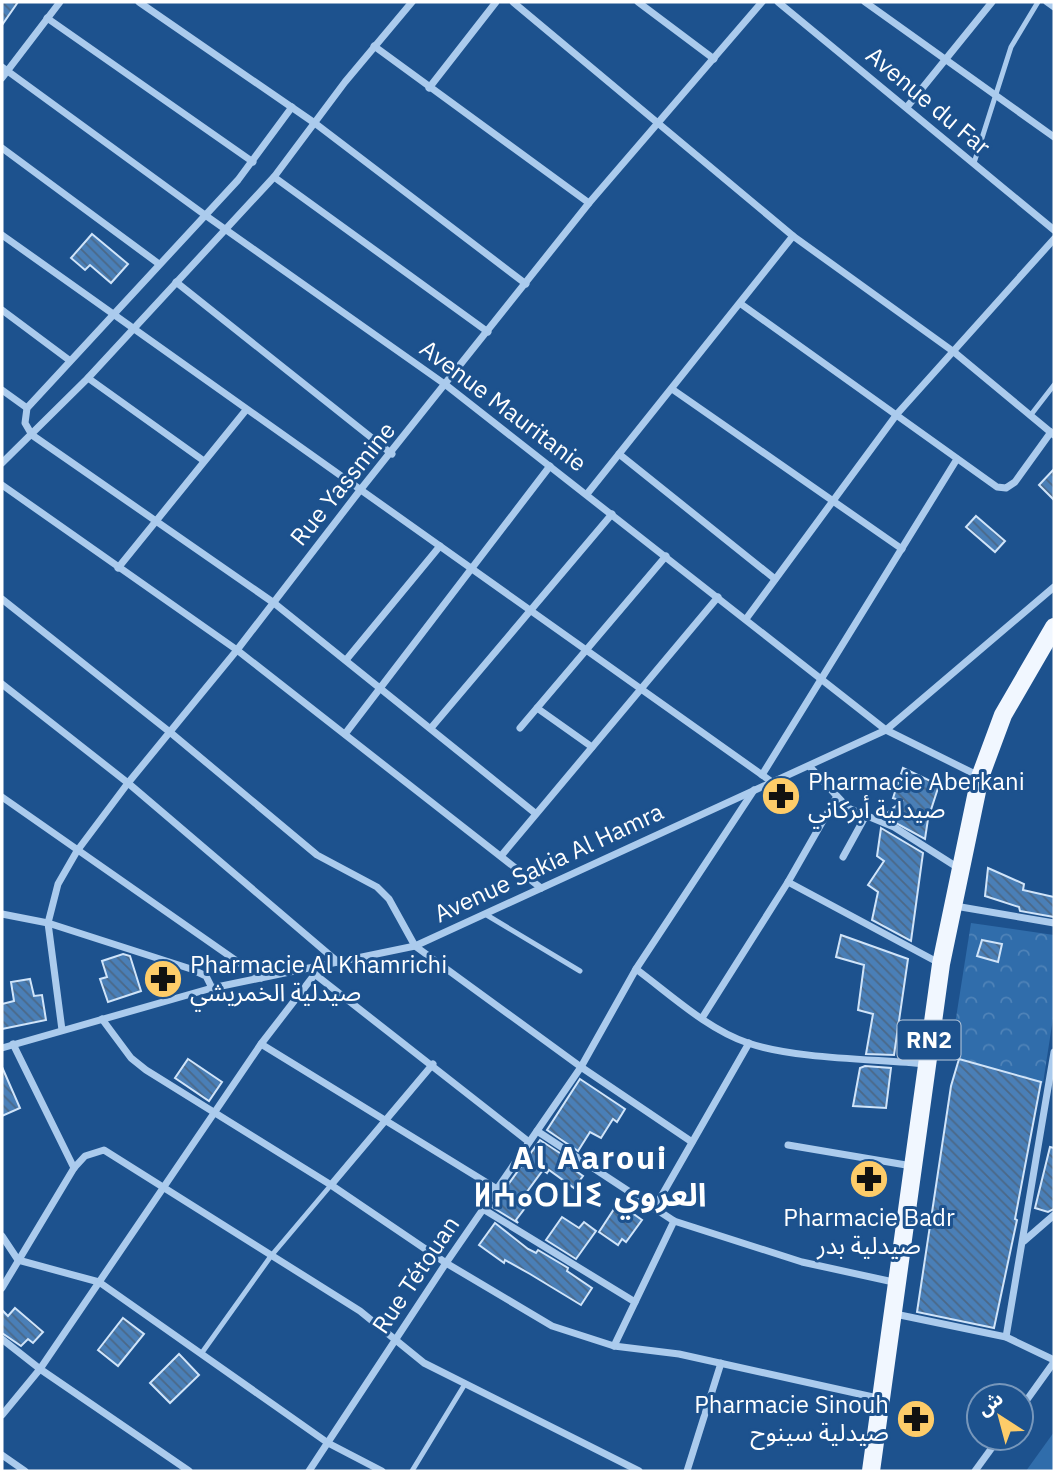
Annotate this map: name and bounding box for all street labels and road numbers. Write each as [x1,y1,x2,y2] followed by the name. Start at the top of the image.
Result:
[860,39,998,162] street label: Avenue du Far
[414,332,593,478] street label: Avenue Mauritanie
[282,415,402,552] street label: Rue Yassmine
[429,795,669,929] street label: Avenue Sakia Al Hamra
[898,1021,960,1060] road number: RN2
[364,1210,466,1339] street label: Rue Tétouan

